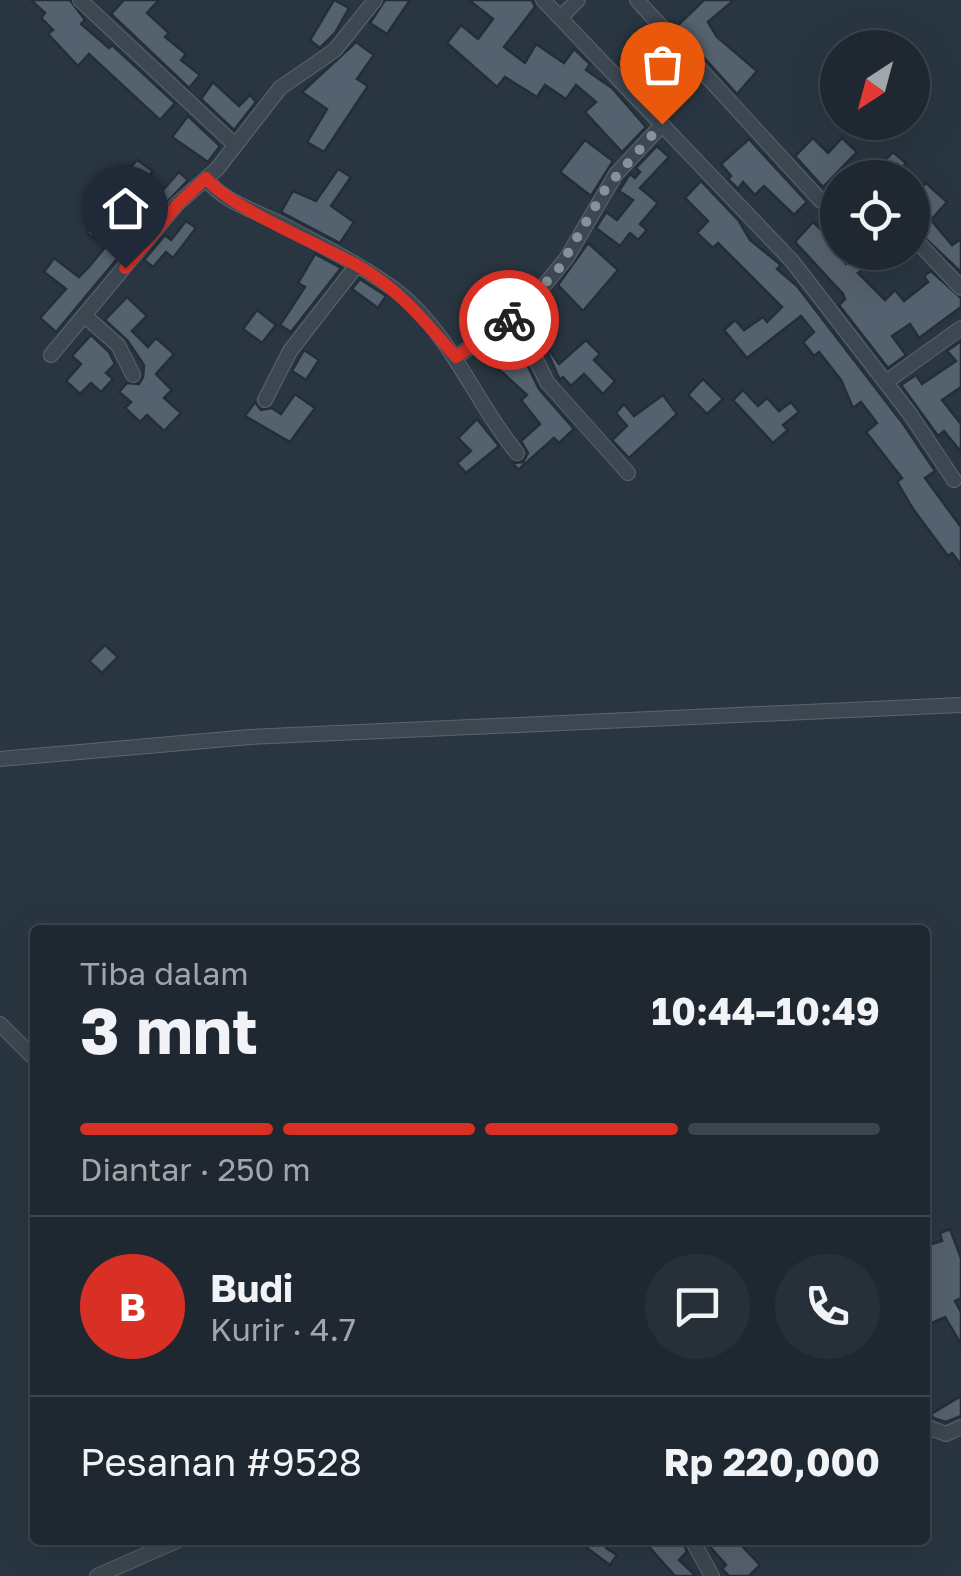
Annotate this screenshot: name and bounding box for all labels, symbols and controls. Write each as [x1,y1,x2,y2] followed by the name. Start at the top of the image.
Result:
[620,22,705,125] pin
[820,30,930,140] north arrow
[820,30,930,270] map controls
[635,37,690,92] icon: bag
[820,160,930,270] button: locate
[83,166,168,269] pin
[98,181,153,236] icon: home
[459,270,559,370] courier
[482,293,537,348] icon: bike
[80,954,249,992] text: Tiba dalam
[652,988,880,1033] text: 10:44–10:49
[80,990,258,1068] text: 3 mnt
[80,1150,311,1188] text: Diantar · 250 m
[645,1254,750,1359] button: chat
[775,1254,880,1359] button: phone
[210,1265,293,1310] text: Budi
[119,1284,146,1329] text: B
[210,1310,356,1348] text: Kurir · 4.7
[80,1439,362,1484] text: Pesanan #9528
[663,1439,880,1484] text: Rp 220,000

